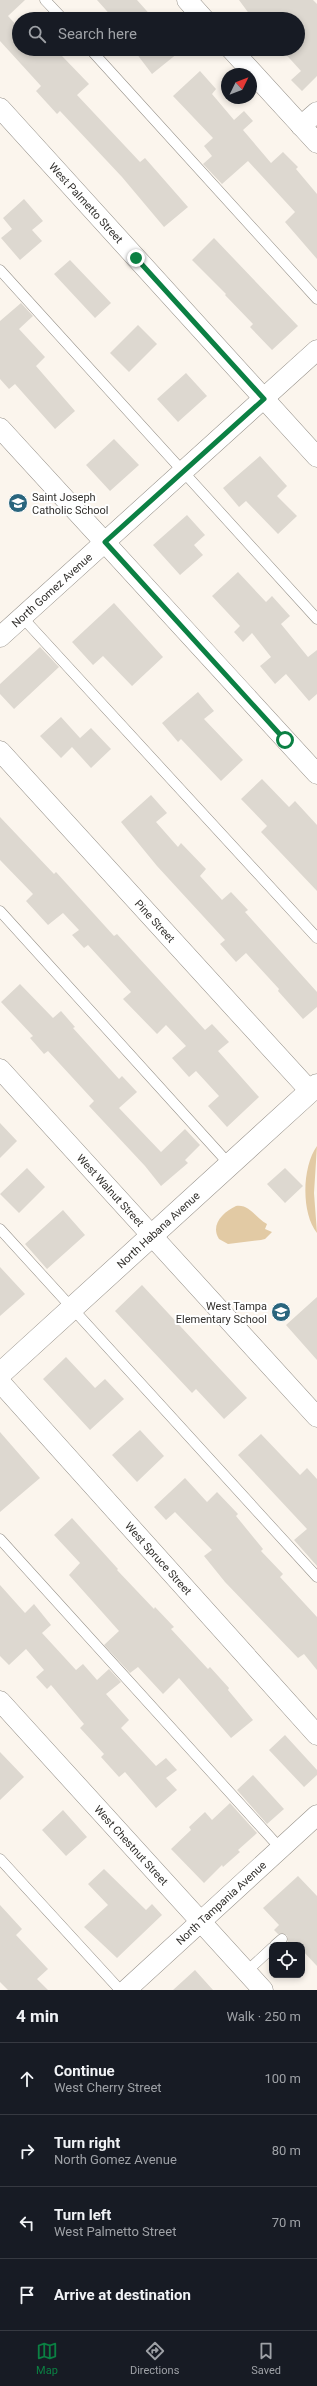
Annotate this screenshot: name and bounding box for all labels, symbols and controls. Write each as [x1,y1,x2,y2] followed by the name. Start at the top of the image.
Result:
[12,12,305,56] search box
[26,23,48,45] icon: search
[58,25,137,43] text: Search here
[221,68,257,104] north arrow
[46,160,126,246] street label: West Palmetto Street
[127,249,145,267] route end
[32,491,108,517] place label: Saint Joseph Catholic School
[7,492,29,514] school or university icon: Saint Joseph Catholic School
[9,550,95,630] street label: North Gomez Avenue
[276,731,294,749] route start
[132,897,178,945] street label: Pine Street
[74,1151,147,1229] street label: West Walnut Street
[114,1189,202,1271] street label: North Habana Avenue
[176,1300,267,1326] place label: West Tampa Elementary School
[270,1301,292,1323] school or university icon: West Tampa Elementary School
[122,1519,195,1598] street label: West Spruce Street
[92,1803,171,1888] street label: West Chestnut Street
[173,1858,269,1947] street label: North Tampania Avenue
[269,1942,305,1978] map controls
[269,1942,305,1978] button: locate
[16,2006,59,2026] text: 4 min
[226,2009,301,2024] text: Walk · 250 m
[54,2062,115,2080] text: Continue
[16,2068,38,2090] icon: ahead
[264,2071,301,2086] text: 100 m
[54,2080,162,2095] text: West Cherry Street
[54,2134,120,2152] text: Turn right
[16,2140,38,2162] icon: right
[272,2143,301,2158] text: 80 m
[54,2152,177,2167] text: North Gomez Avenue
[54,2206,111,2224] text: Turn left
[16,2212,38,2234] icon: left
[272,2215,301,2230] text: 70 m
[54,2224,176,2239] text: West Palmetto Street
[16,2284,38,2306] icon: arrive
[54,2286,191,2304] text: Arrive at destination
[36,2340,58,2377] tab: Map
[130,2340,179,2377] tab: Directions
[251,2340,281,2377] tab: Saved

